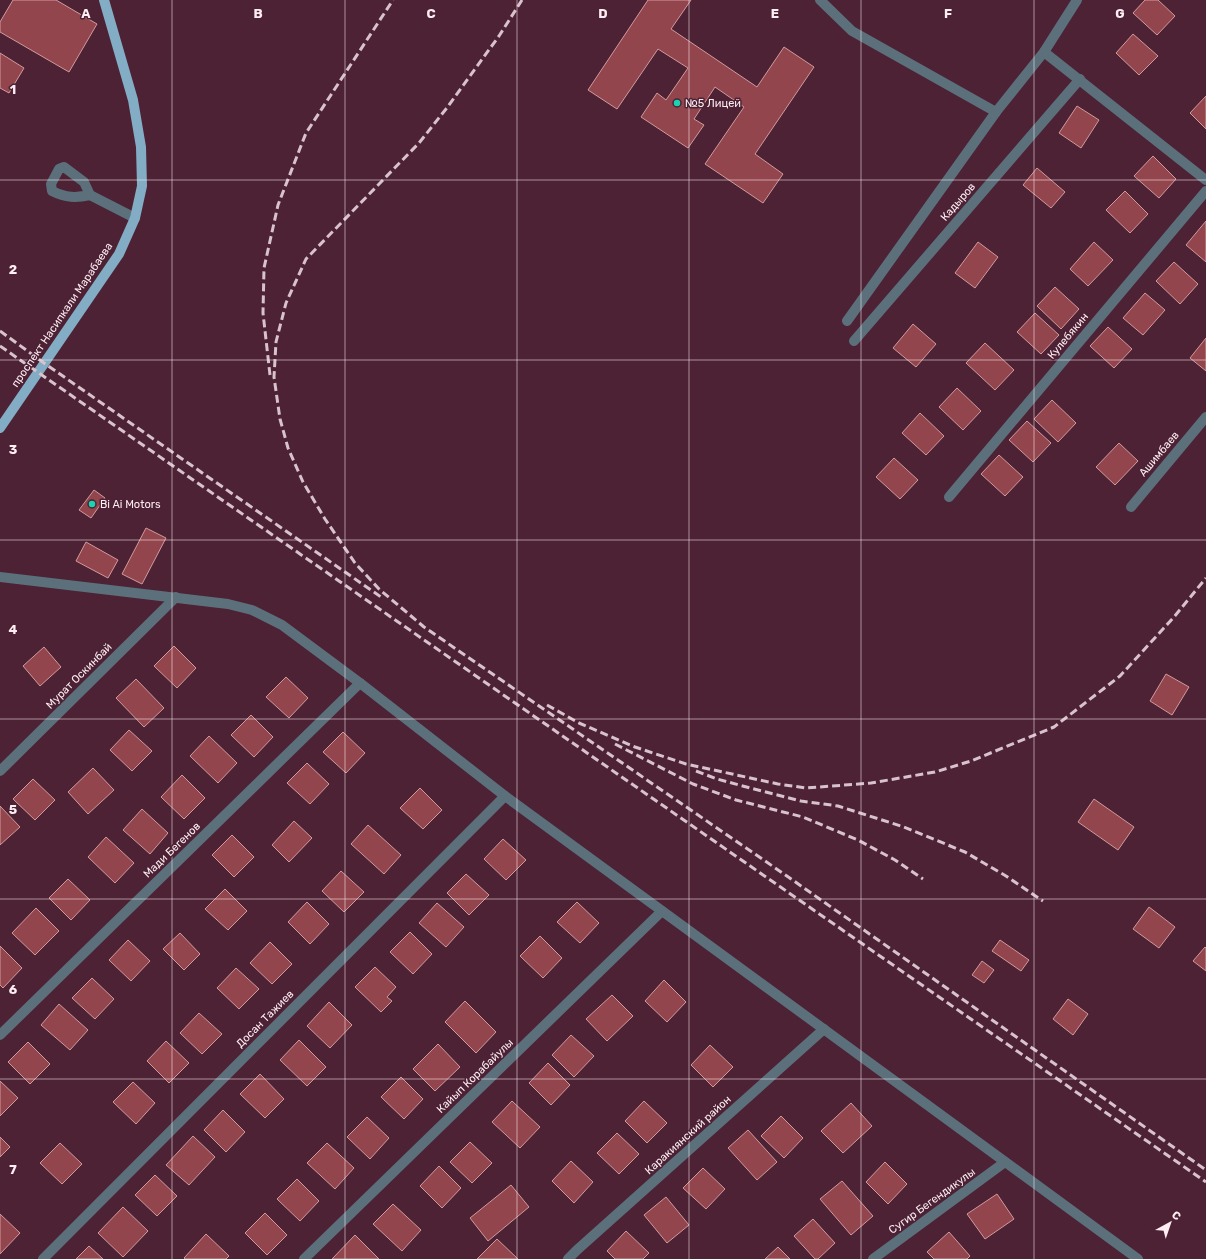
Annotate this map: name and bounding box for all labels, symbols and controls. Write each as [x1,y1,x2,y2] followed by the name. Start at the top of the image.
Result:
[81,6,91,21] text: A
[253,6,263,21] text: B
[426,6,436,21] text: C
[598,6,608,21] text: D
[771,6,779,21] text: E
[944,6,952,21] text: F
[1115,6,1125,21] text: G
[10,82,16,97] text: 1
[685,97,741,110] place label: №5 Лицей
[672,98,682,108] marker: №5 Лицей
[938,180,978,224] street label: Кадыров
[9,240,115,390] street label: проспект Насипкали Марабаева
[9,262,17,277] text: 2
[1045,310,1091,362] street label: Кулебякин
[1136,429,1182,479] street label: Ашимбаев
[9,442,18,457] text: 3
[100,498,161,511] place label: Bi Ai Motors
[87,499,97,509] marker: Bi Ai Motors
[9,622,18,637] text: 4
[43,640,115,712] street label: Мурат Оскинбай
[9,802,17,817] text: 5
[141,820,203,880] street label: Мади Бегенов
[9,982,18,997] text: 6
[234,988,296,1050] street label: Досан Тажиев
[434,1036,516,1116] street label: Кайып Корабайулы
[642,1093,734,1177] street label: Каракиянский район
[9,1162,17,1177] text: 7
[886,1165,978,1237] street label: Сугир Бегендикулы
[1150,1203,1190,1243] north arrow
[1169,1208,1183,1223] text: С

